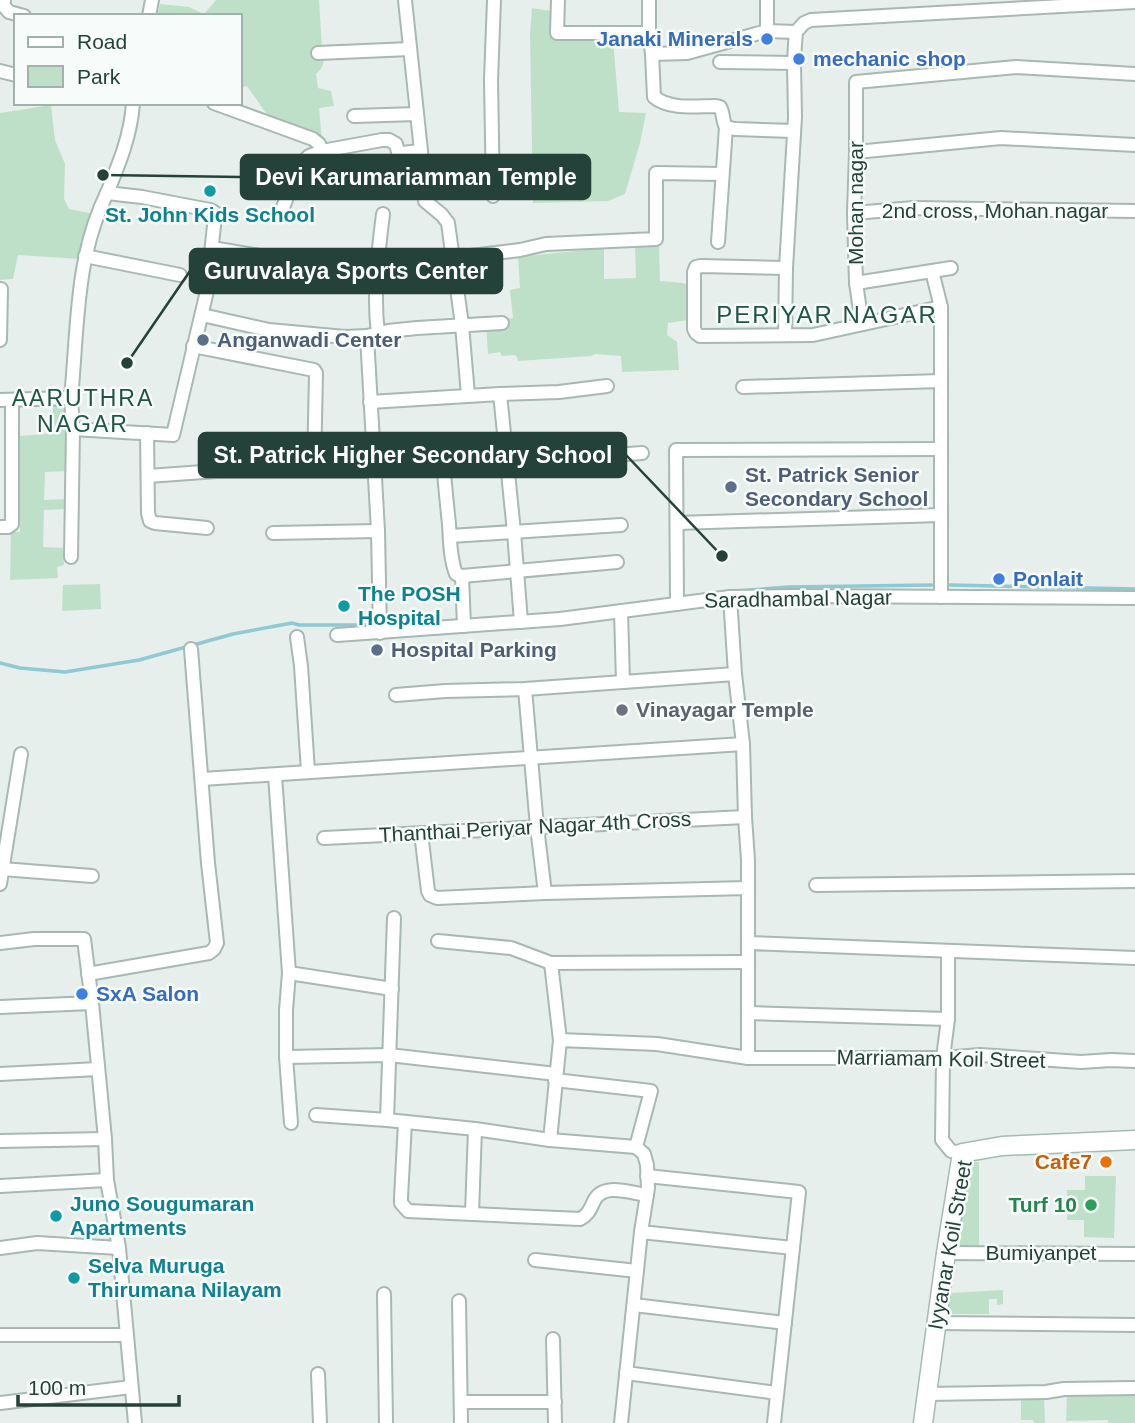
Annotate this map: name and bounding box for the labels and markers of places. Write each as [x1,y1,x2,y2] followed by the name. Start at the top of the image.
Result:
[597,27,753,50] place label: Janaki Minerals
[759,31,775,47] marker: Janaki Minerals
[813,47,966,70] place label: mechanic shop
[791,51,807,67] marker: mechanic shop
[241,155,590,199] callout: Devi Karumariamman Temple
[202,183,218,199] marker: St. John Kids School
[105,203,315,226] place label: St. John Kids School
[190,249,502,293] callout: Guruvalaya Sports Center
[217,328,401,351] place label: Anganwadi Center
[195,332,211,348] marker: Anganwadi Center
[199,433,626,477] callout: St. Patrick Higher Secondary School
[745,463,928,510] place label: St. Patrick Senior Secondary School
[723,479,739,495] marker: St. Patrick Senior Secondary School
[1013,567,1083,590] place label: Ponlait
[991,571,1007,587] marker: Ponlait
[358,582,461,629] place label: The POSH Hospital
[336,598,352,614] marker: The POSH Hospital
[391,638,557,661] place label: Hospital Parking
[369,642,385,658] marker: Hospital Parking
[636,698,814,721] place label: Vinayagar Temple
[614,702,630,718] marker: Vinayagar Temple
[96,982,199,1005] place label: SxA Salon
[74,986,90,1002] marker: SxA Salon
[1035,1150,1092,1173] place label: Cafe7
[1098,1154,1114,1170] marker: Cafe7
[70,1192,254,1239] place label: Juno Sougumaran Apartments
[1009,1193,1077,1216] place label: Turf 10
[1083,1197,1099,1213] marker: Turf 10
[48,1208,64,1224] marker: Juno Sougumaran Apartments
[88,1254,282,1301] place label: Selva Muruga Thirumana Nilayam
[66,1270,82,1286] marker: Selva Muruga Thirumana Nilayam

